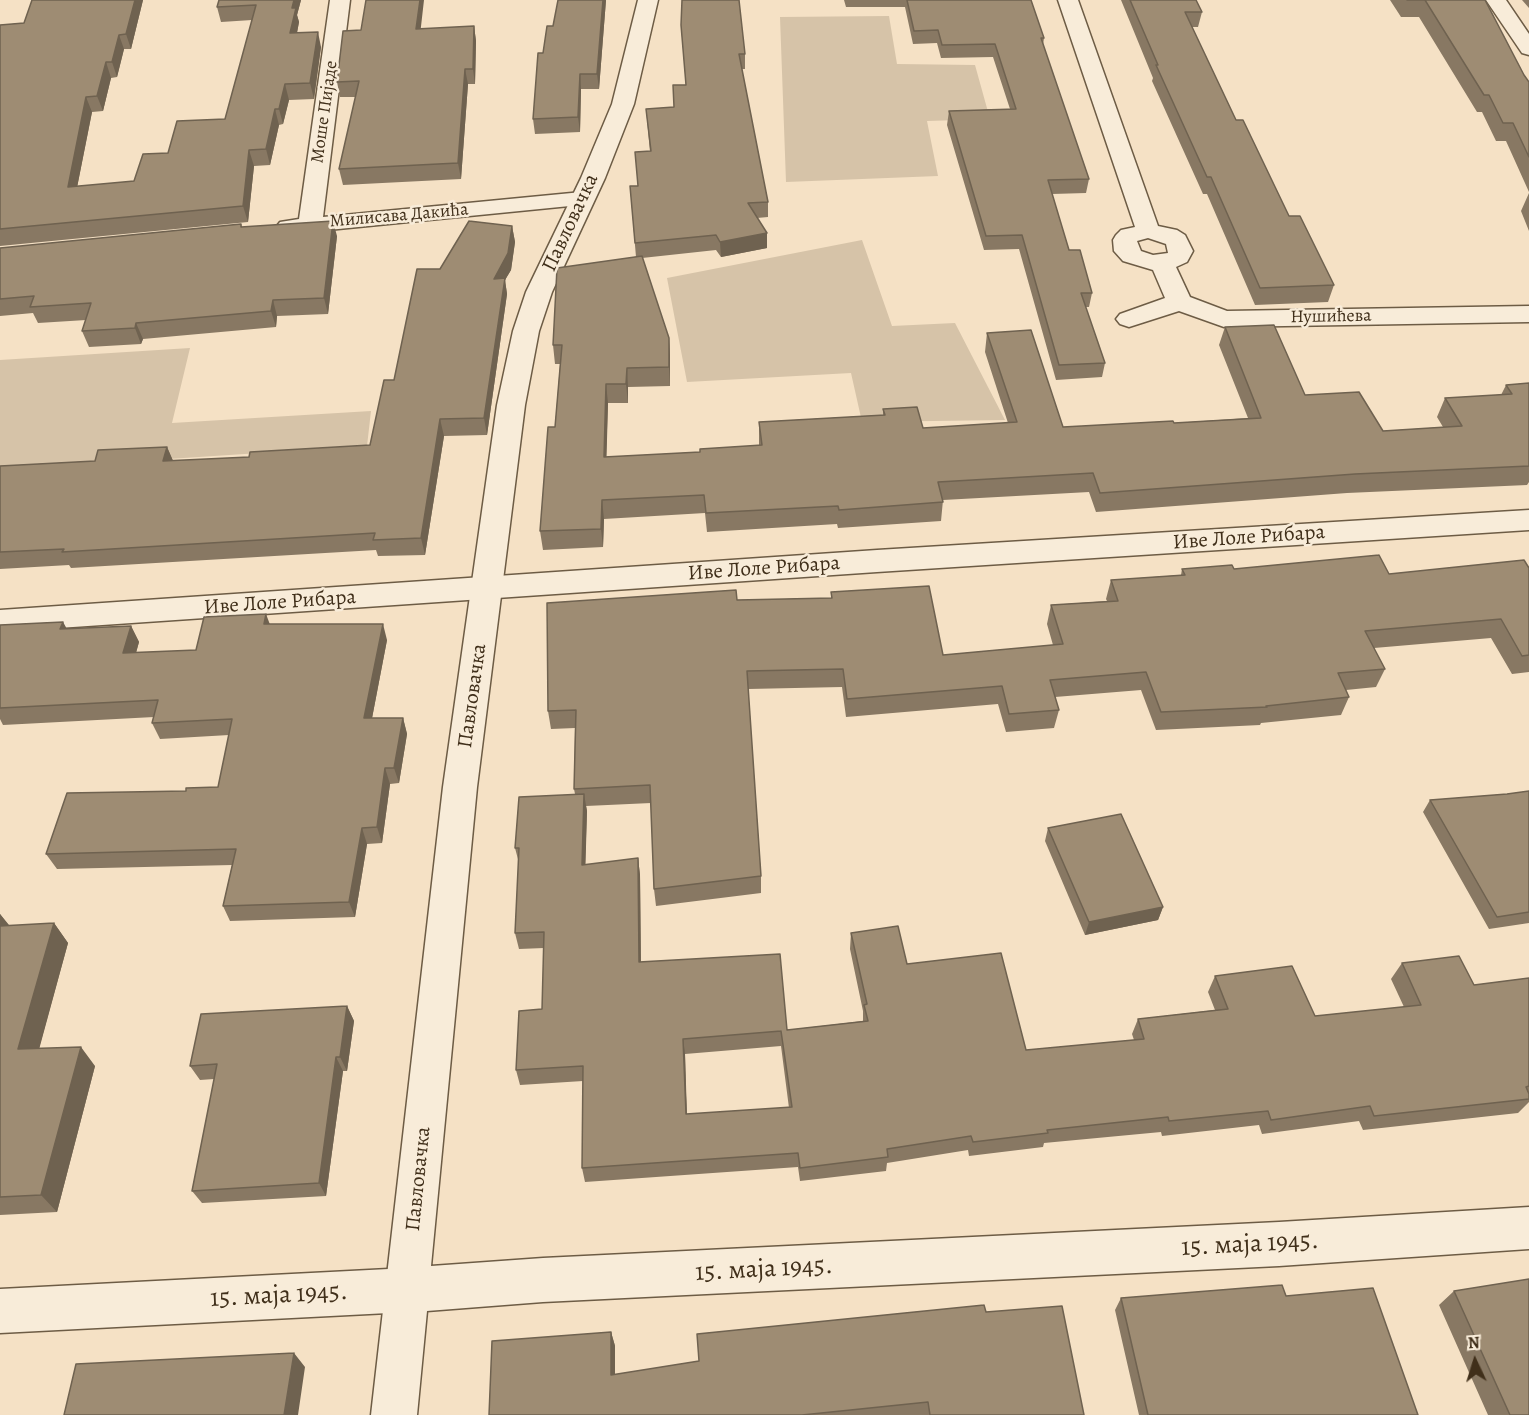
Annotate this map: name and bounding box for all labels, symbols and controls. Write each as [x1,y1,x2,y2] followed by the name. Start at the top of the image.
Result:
[307,59,343,165] street label: Моше Пијаде
[537,170,605,276] street label: Павловачка
[329,199,469,233] street label: Милисава Дакића
[1290,305,1372,329] street label: Нушићева
[1172,520,1326,556] street label: Иве Лоле Рибара
[687,551,841,587] street label: Иве Лоле Рибара
[203,585,357,621] street label: Иве Лоле Рибара
[453,642,493,750] street label: Павловачка
[401,1125,437,1233] street label: Павловачка
[1180,1226,1320,1264] street label: 15. маја 1945.
[694,1251,834,1289] street label: 15. маја 1945.
[209,1277,349,1315] street label: 15. маја 1945.
[1445,1331,1505,1391] north arrow
[1467,1332,1480,1354] text: N

